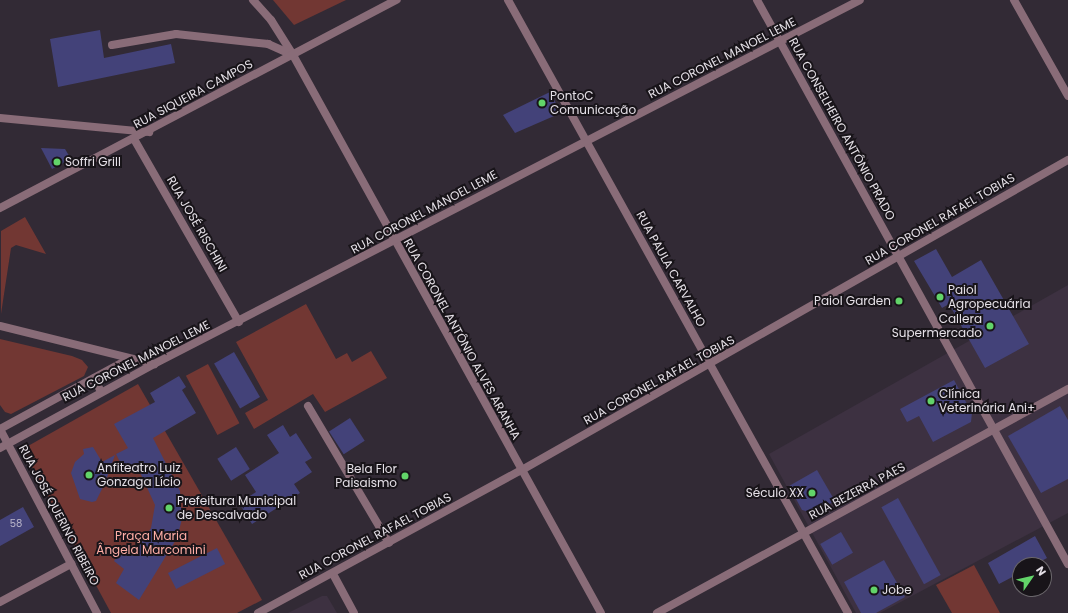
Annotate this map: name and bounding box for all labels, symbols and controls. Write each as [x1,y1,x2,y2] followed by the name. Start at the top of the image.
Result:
[646,14,798,102] street label: RUA CORONEL MANOEL LEME
[786,35,898,223] street label: RUA CONSELHEIRO ANTÔNIO PRADO
[131,56,255,132] street label: RUA SIQUEIRA CAMPOS
[550,89,636,117] place label: PontoC Comunicação
[537,98,547,108] marker: PontoC Comunicação
[65,155,121,169] place label: Soffri Grill
[52,157,62,167] marker: Soffri Grill
[348,167,500,257] street label: RUA CORONEL MANOEL LEME
[863,170,1017,268] street label: RUA CORONEL RAFAEL TOBIAS
[164,174,230,274] street label: RUA JOSÉ RISCHINI
[633,209,709,329] street label: RUA PAULA CARVALHO
[401,236,523,442] street label: RUA CORONEL ANTÔNIO ALVES ARANHA
[948,283,1031,311] place label: Paiol Agropecuária
[935,292,945,302] marker: Paiol Agropecuária
[814,294,891,308] place label: Paiol Garden
[894,296,904,306] marker: Paiol Garden
[892,312,982,340] place label: Callera Supermercado
[60,317,212,405] street label: RUA CORONEL MANOEL LEME
[985,321,995,331] marker: Callera Supermercado
[581,332,737,428] street label: RUA CORONEL RAFAEL TOBIAS
[939,387,1035,415] place label: Clínica Veterinária Ani+
[926,396,936,406] marker: Clínica Veterinária Ani+
[16,442,102,588] street label: RUA JOSÉ QUERINO RIBEIRO
[806,460,908,522] street label: RUA BEZERRA PAES
[97,461,181,489] place label: Anfiteatro Luiz Gonzaga Lício
[335,462,397,490] place label: Bela Flor Paisaismo
[84,470,94,480] marker: Anfiteatro Luiz Gonzaga Lício
[400,471,410,481] marker: Bela Flor Paisaismo
[746,486,804,500] place label: Século XX
[807,488,817,498] marker: Século XX
[296,490,454,582] street label: RUA CORONEL RAFAEL TOBIAS
[177,494,296,522] place label: Prefeitura Municipal de Descalvado
[164,503,174,513] marker: Prefeitura Municipal de Descalvado
[10,518,22,530] house number: 58
[96,529,206,557] park label: Praça Maria Ângela Marcomini
[1012,557,1052,597] north arrow
[1032,563,1050,579] text: N
[882,583,912,597] place label: Jobe
[869,585,879,595] marker: Jobe

